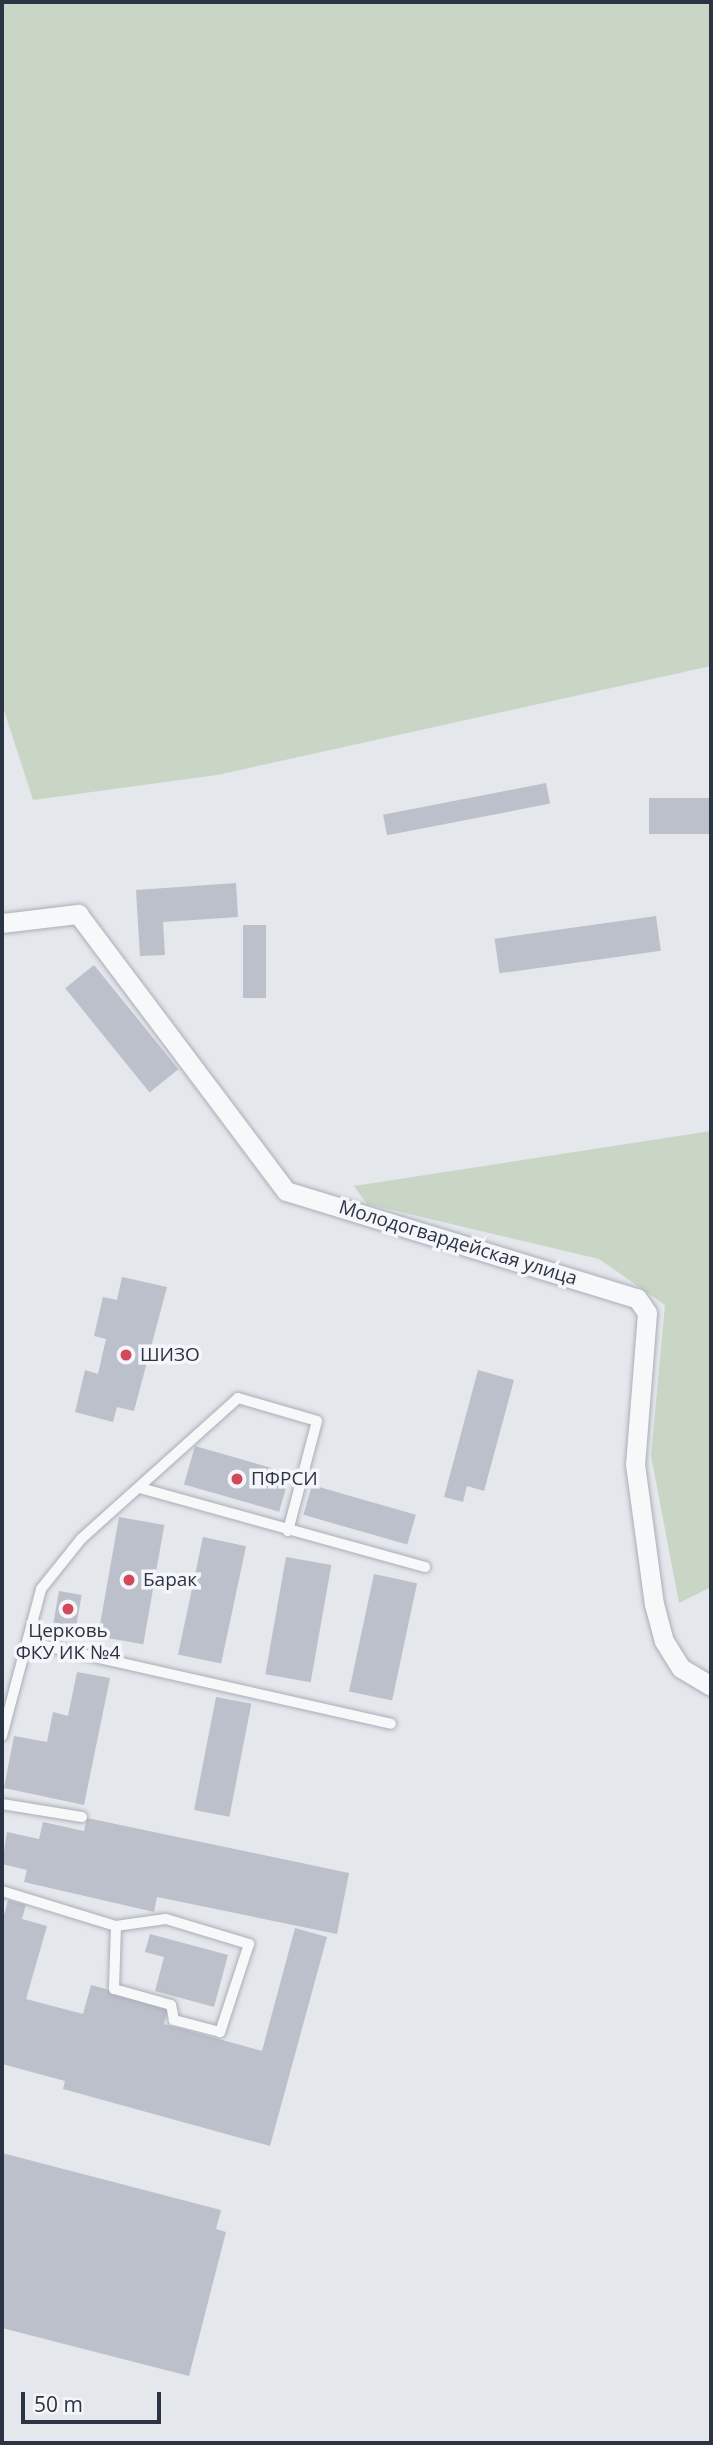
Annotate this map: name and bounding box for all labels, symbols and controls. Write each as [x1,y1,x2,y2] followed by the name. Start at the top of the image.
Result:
[336,1196,580,1290] street label: Молодогвардейская улица
[140,1344,200,1366] place label: ШИЗО
[118,1347,134,1363] marker: ШИЗО
[251,1468,318,1490] place label: ПФРСИ
[229,1471,245,1487] marker: ПФРСИ
[143,1569,197,1591] place label: Барак
[121,1572,137,1588] marker: Барак
[60,1601,76,1617] marker: Церковь ФКУ ИК №4
[16,1620,120,1664] place label: Церковь ФКУ ИК №4
[24,2378,164,2422] scale bar
[34,2390,83,2418] text: 50 m

